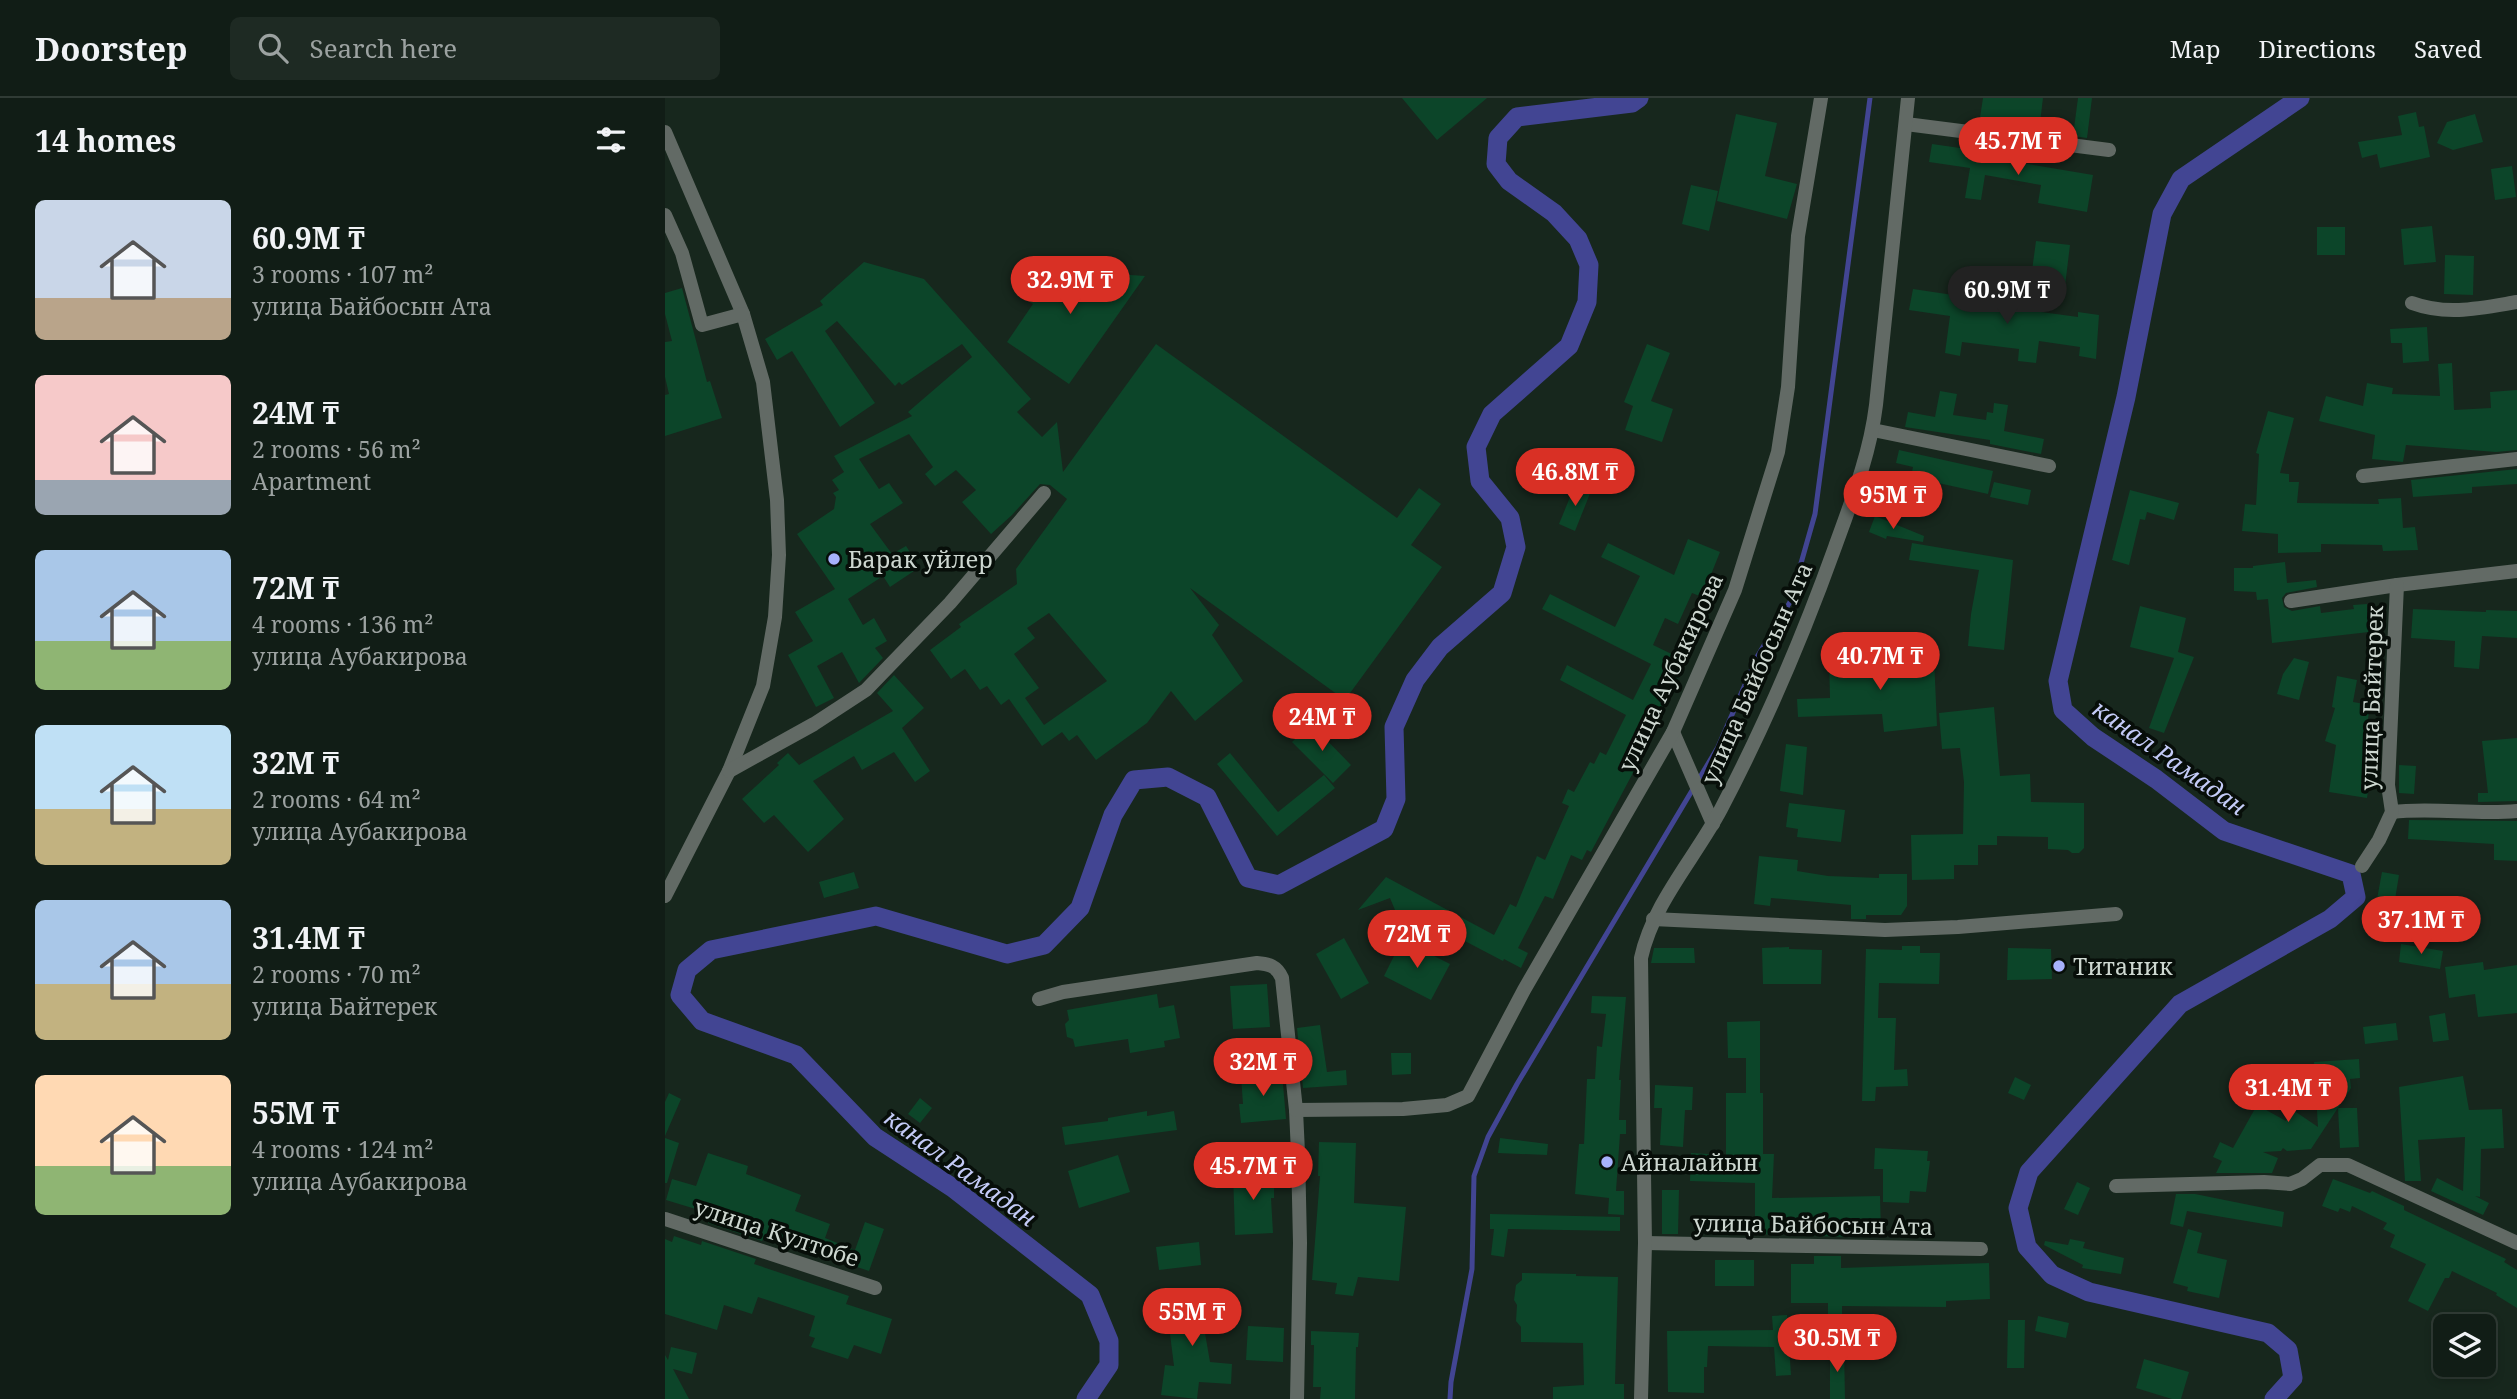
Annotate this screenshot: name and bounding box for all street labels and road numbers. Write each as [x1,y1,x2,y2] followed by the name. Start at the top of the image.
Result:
[1693,557,1819,789] street label: улица Байбосын Ата
[1610,567,1730,777] street label: улица Аубакирова
[2352,605,2390,791] street label: улица Байтерек
[690,1190,864,1274] street label: улица Култобе
[1693,1206,1933,1242] street label: улица Байбосын Ата

